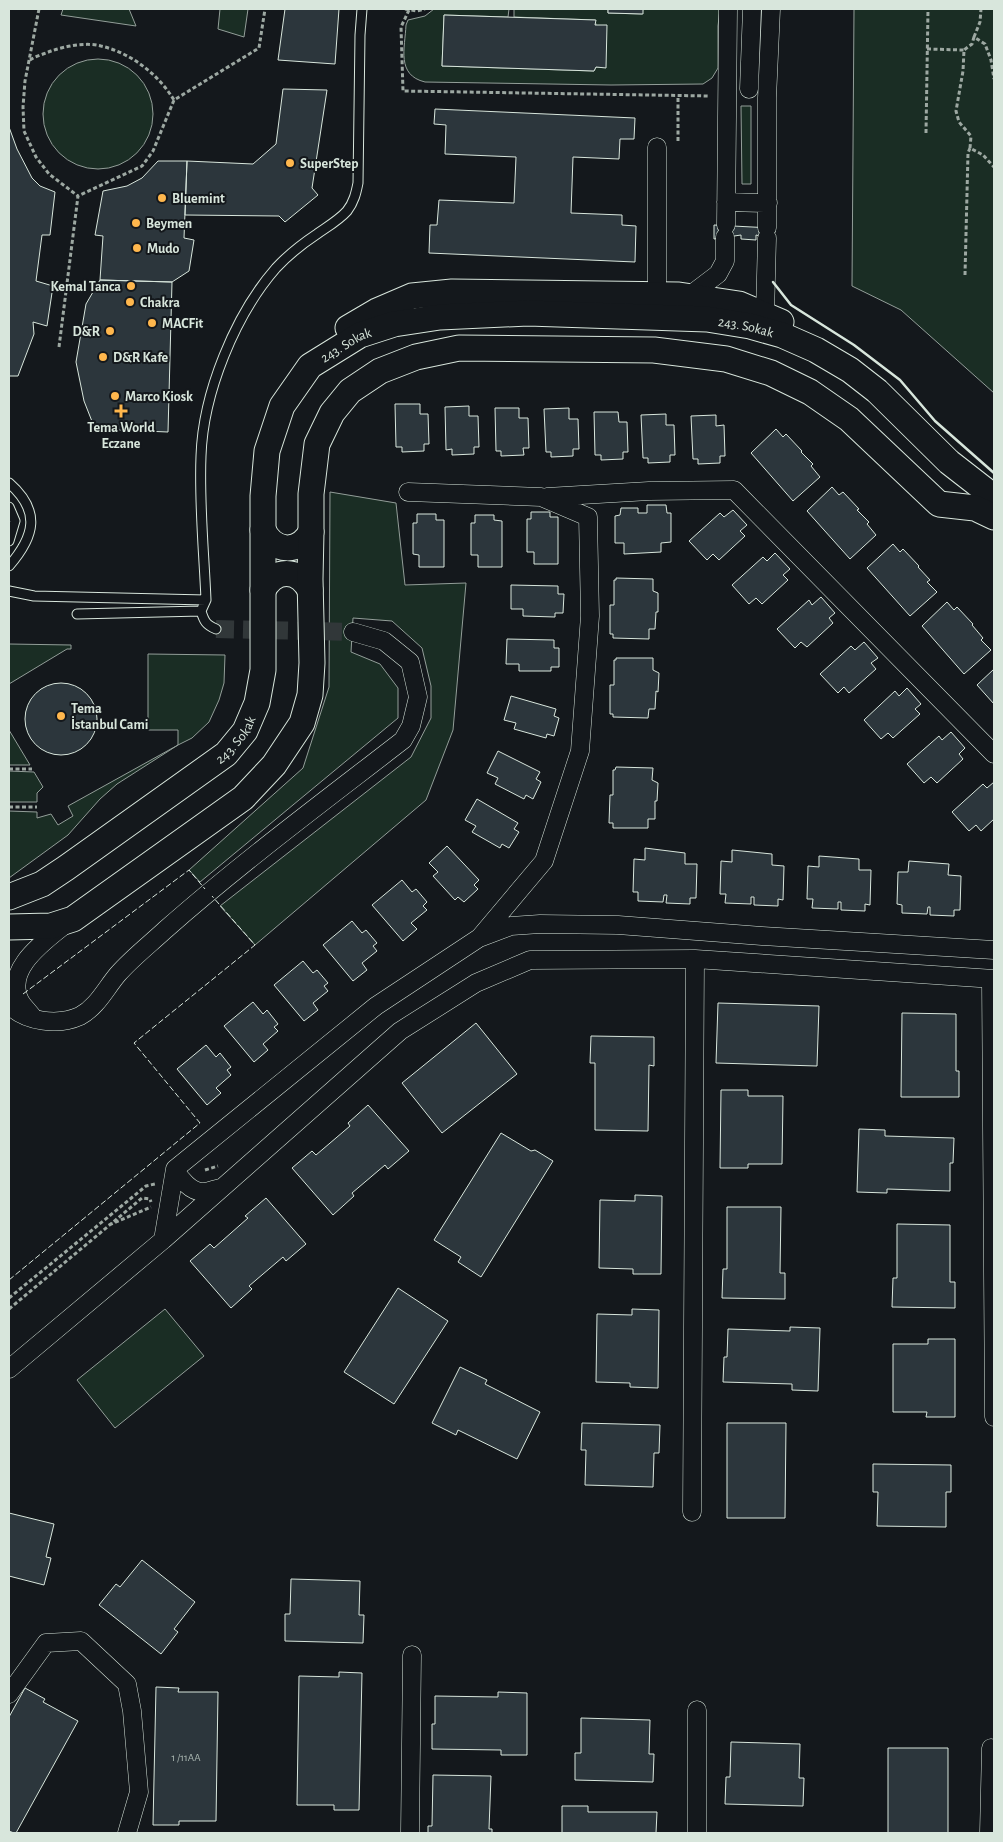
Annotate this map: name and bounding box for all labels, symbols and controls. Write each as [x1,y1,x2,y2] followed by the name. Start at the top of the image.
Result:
[284,157,296,169] marker: SuperStep
[300,157,358,171] place label: SuperStep
[156,192,168,204] marker: Bluemint
[172,192,225,206] place label: Bluemint
[130,217,142,229] marker: Beymen
[146,217,192,231] place label: Beymen
[131,242,143,254] marker: Mudo
[147,242,180,256] place label: Mudo
[50,280,121,294] place label: Kemal Tanca
[125,280,137,292] marker: Kemal Tanca
[124,296,136,308] marker: Chakra
[140,296,180,310] place label: Chakra
[717,315,776,340] street label: 243. Sokak
[146,317,158,329] marker: MACFit
[162,317,204,331] place label: MACFit
[73,325,100,339] place label: D&R
[104,325,116,337] marker: D&R
[318,326,374,366] street label: 243. Sokak
[97,351,109,363] marker: D&R Kafe
[113,351,169,365] place label: D&R Kafe
[109,390,121,402] marker: Marco Kiosk
[125,390,193,404] place label: Marco Kiosk
[115,405,127,417] marker: Tema World Eczane
[87,421,155,451] place label: Tema World Eczane
[71,702,148,732] place label: Tema İstanbul Cami
[55,710,67,722] marker: Tema İstanbul Cami
[214,714,259,767] street label: 243. Sokak
[171,1752,201,1763] house number: 1 /11AA

